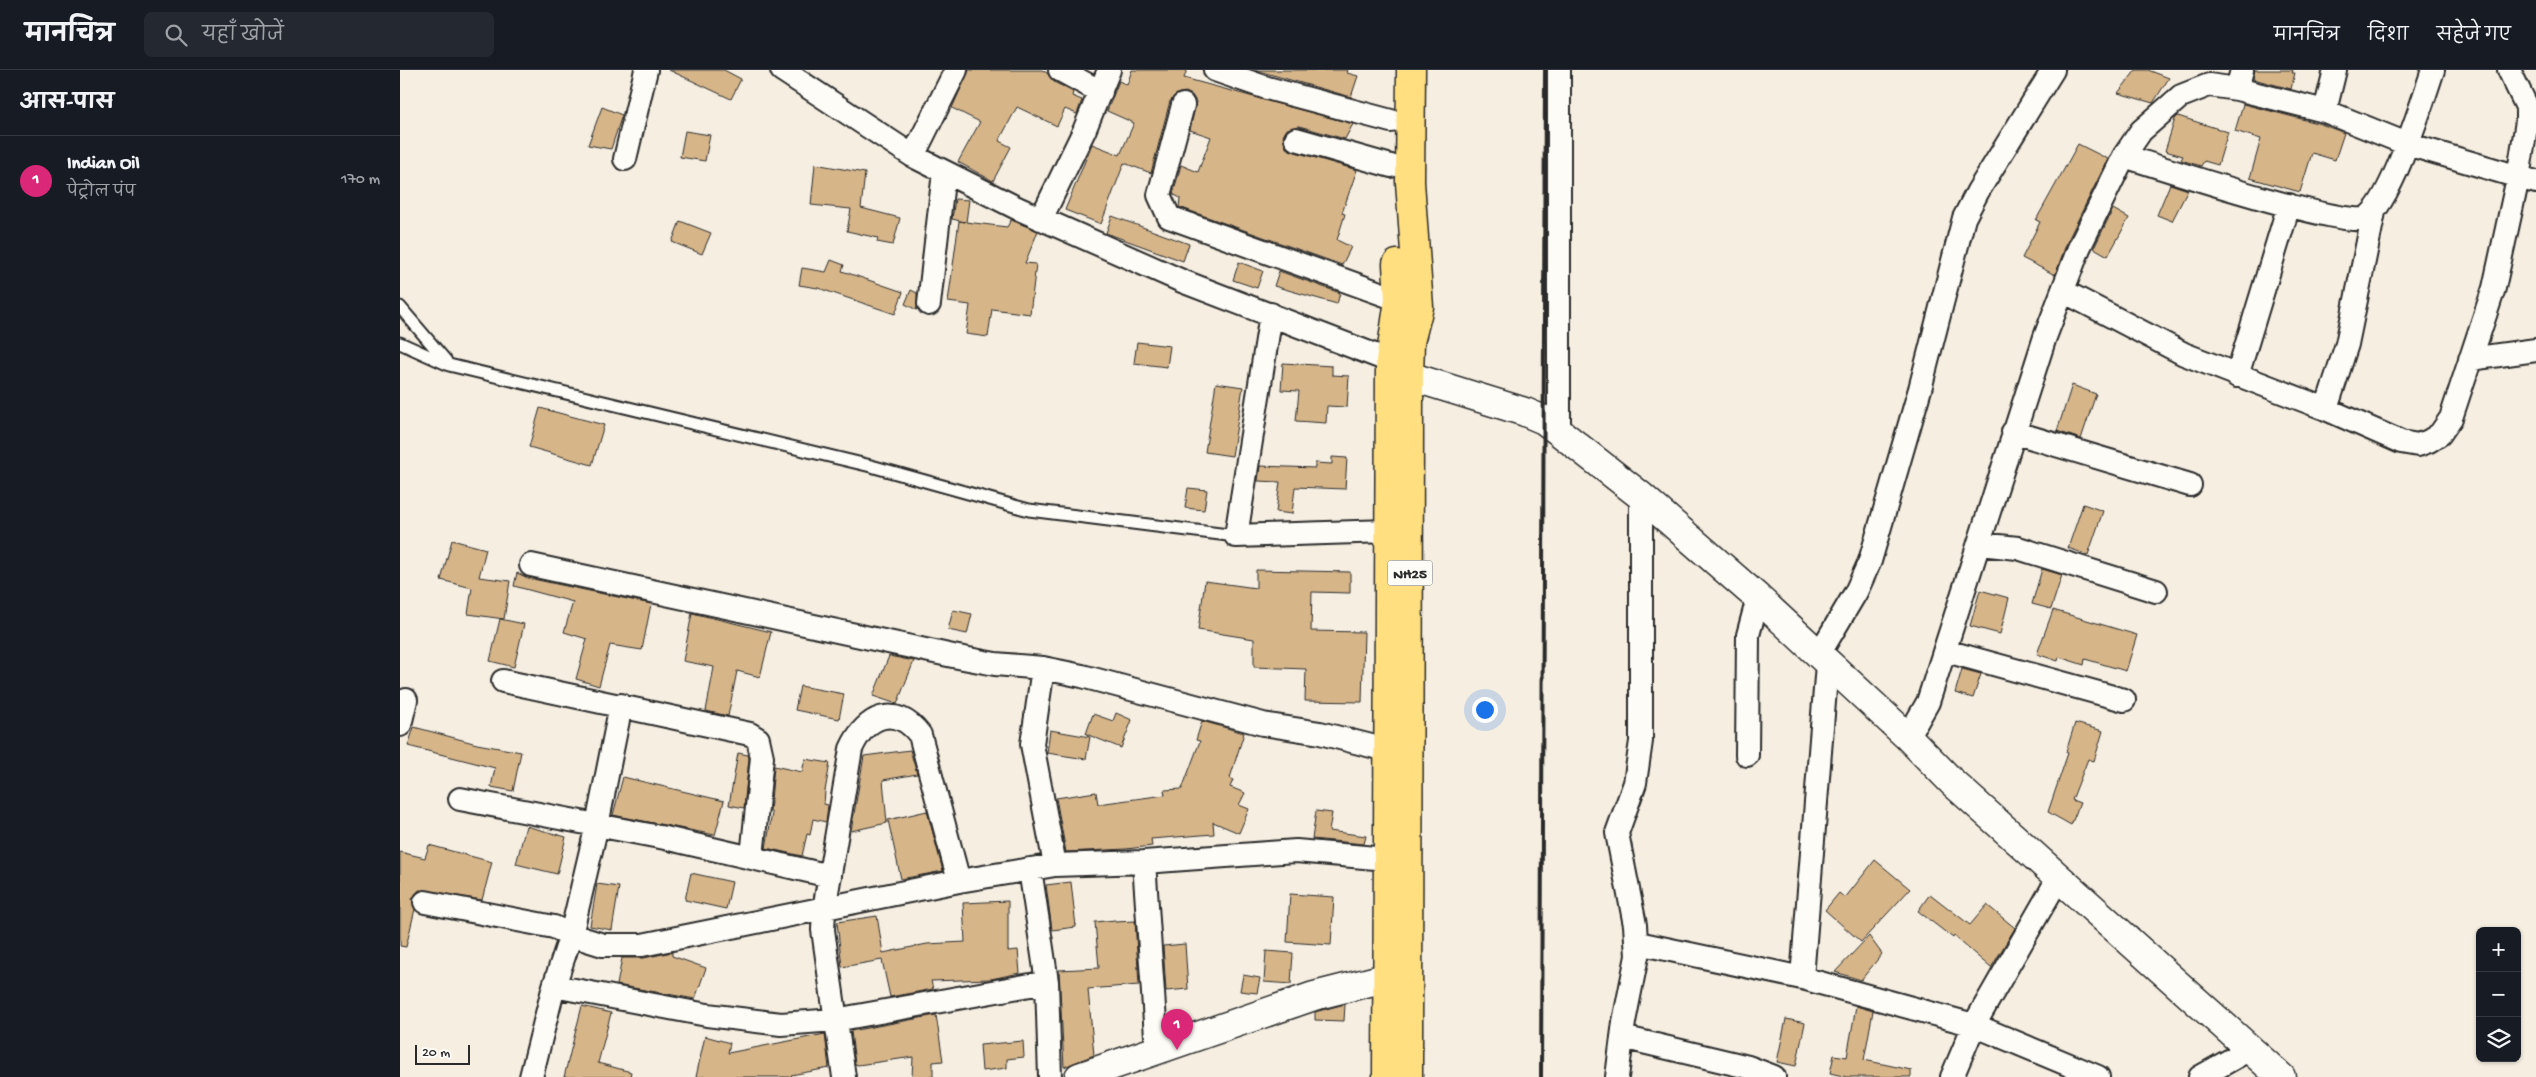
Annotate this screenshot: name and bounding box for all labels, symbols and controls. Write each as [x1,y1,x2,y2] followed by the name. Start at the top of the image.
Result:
[144,12,494,57] search box
[162,21,190,49] icon: search
[25,22,114,51] text: मानचित्र
[202,25,284,48] text: यहाँ खोजें
[2274,26,2340,47] text: मानचित्र
[2368,26,2409,47] text: दिशा
[2437,26,2511,47] text: सहेजे गए
[20,92,114,117] text: आस-पास
[67,153,140,176] text: Indian Oil
[33,171,39,190] text: 1
[341,171,380,190] text: 170 m
[67,184,136,203] text: पेट्रोल पंप
[1388,560,1432,586] road number: NH25
[1472,697,1498,723] your location
[2476,927,2521,1062] map controls
[2476,927,2521,972] button: +
[2476,972,2521,1017] button: −
[1161,1009,1193,1050] pin: 1
[2476,1017,2521,1062] button: layers
[415,1042,470,1065] scale bar
[422,1045,450,1062] text: 20 m

